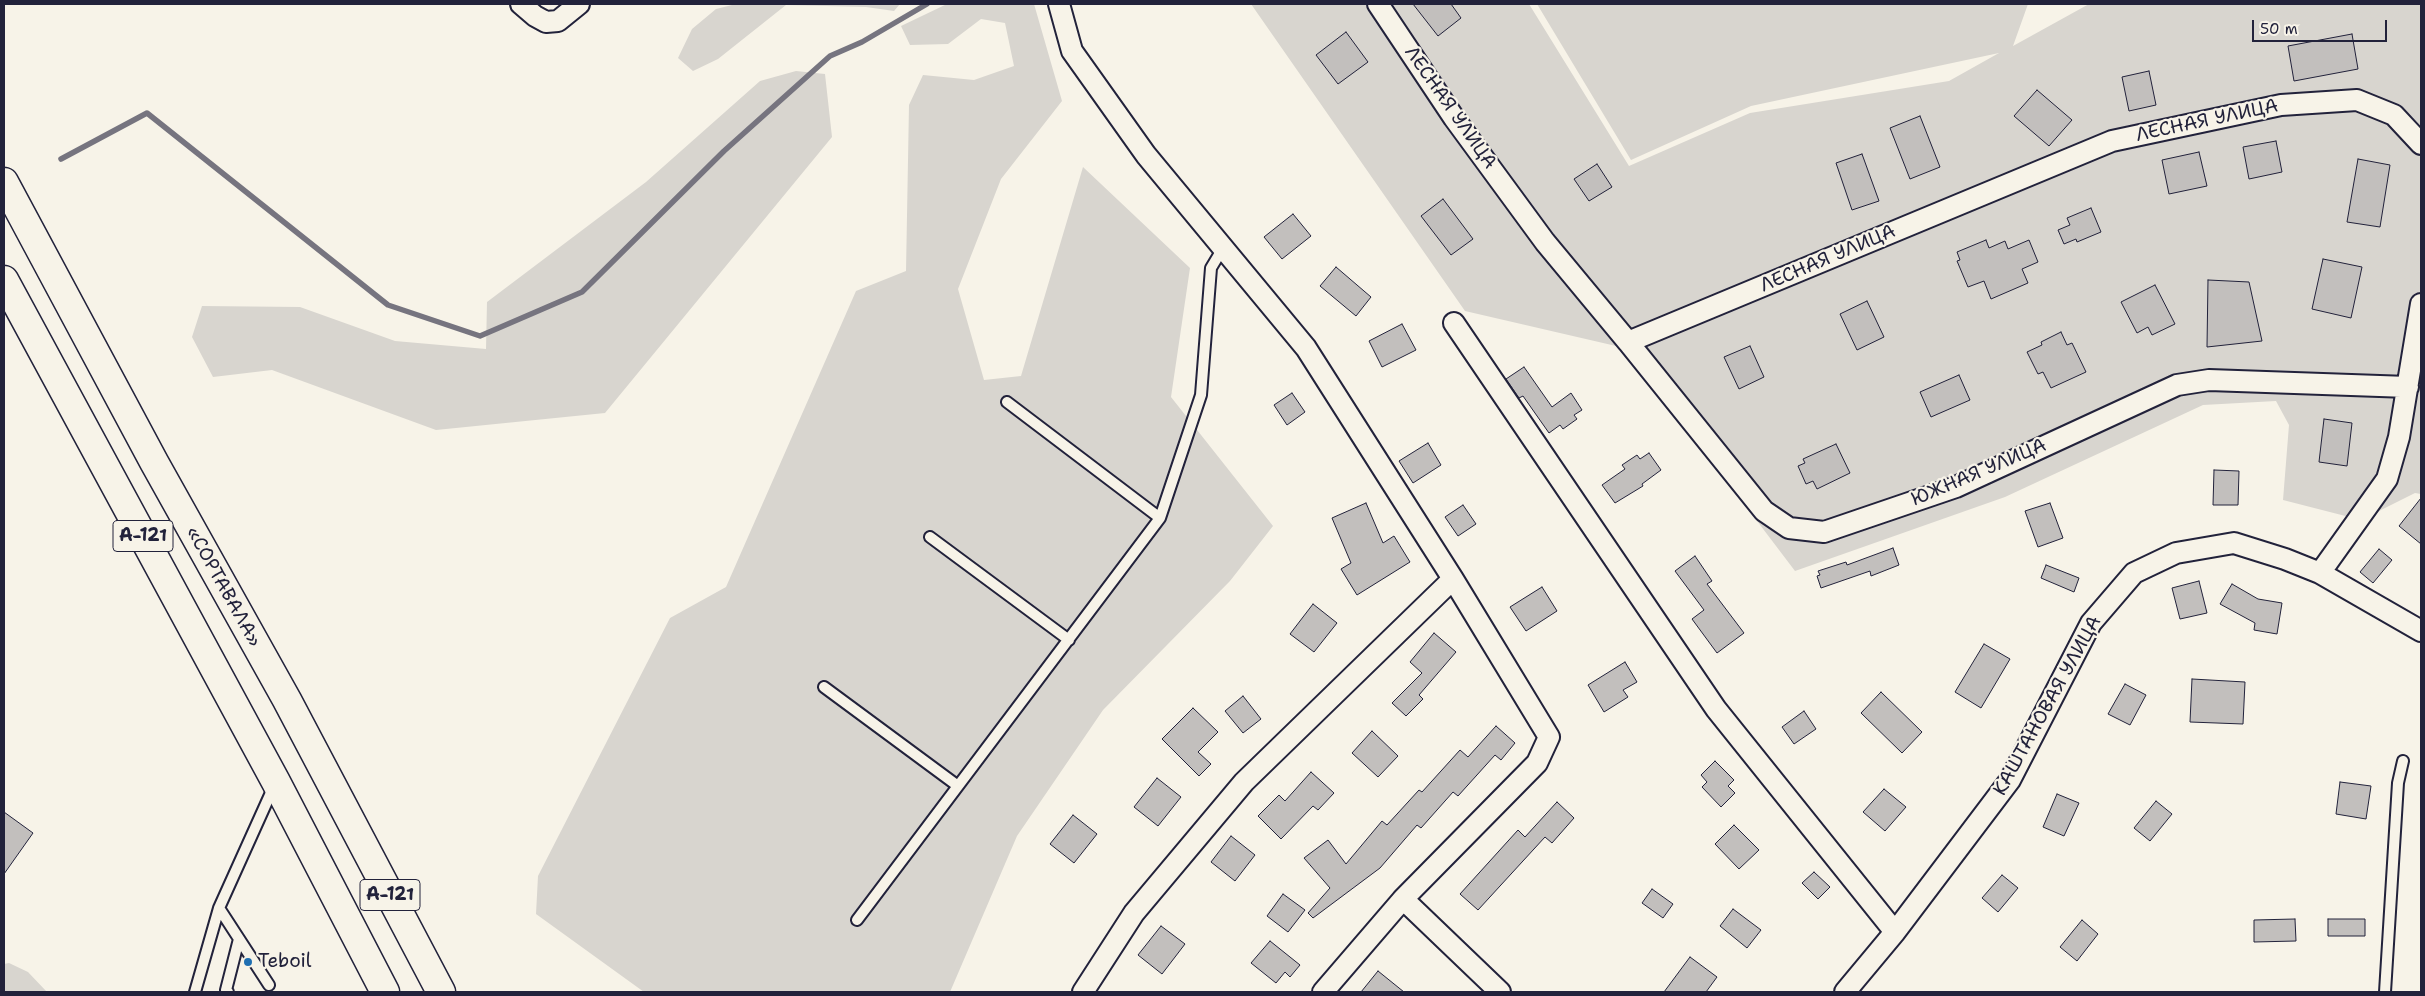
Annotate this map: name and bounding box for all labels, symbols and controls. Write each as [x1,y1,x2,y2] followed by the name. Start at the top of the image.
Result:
[2255,10,2390,42] scale bar
[2260,19,2298,39] text: 50 m
[1399,42,1501,174] street label: ЛЕСНАЯ УЛИЦА
[2134,95,2280,147] street label: ЛЕСНАЯ УЛИЦА
[1757,220,1899,298] street label: ЛЕСНАЯ УЛИЦА
[1908,434,2050,512] street label: ЮЖНАЯ УЛИЦА
[113,520,173,552] road number: А-121
[181,523,265,651] street label: «СОРТАВАЛА»
[1989,612,2107,800] street label: КАШТАНОВАЯ УЛИЦА
[360,880,420,910] road number: А-121
[258,951,311,973] place label: Teboil
[242,956,254,968] marker: Teboil

